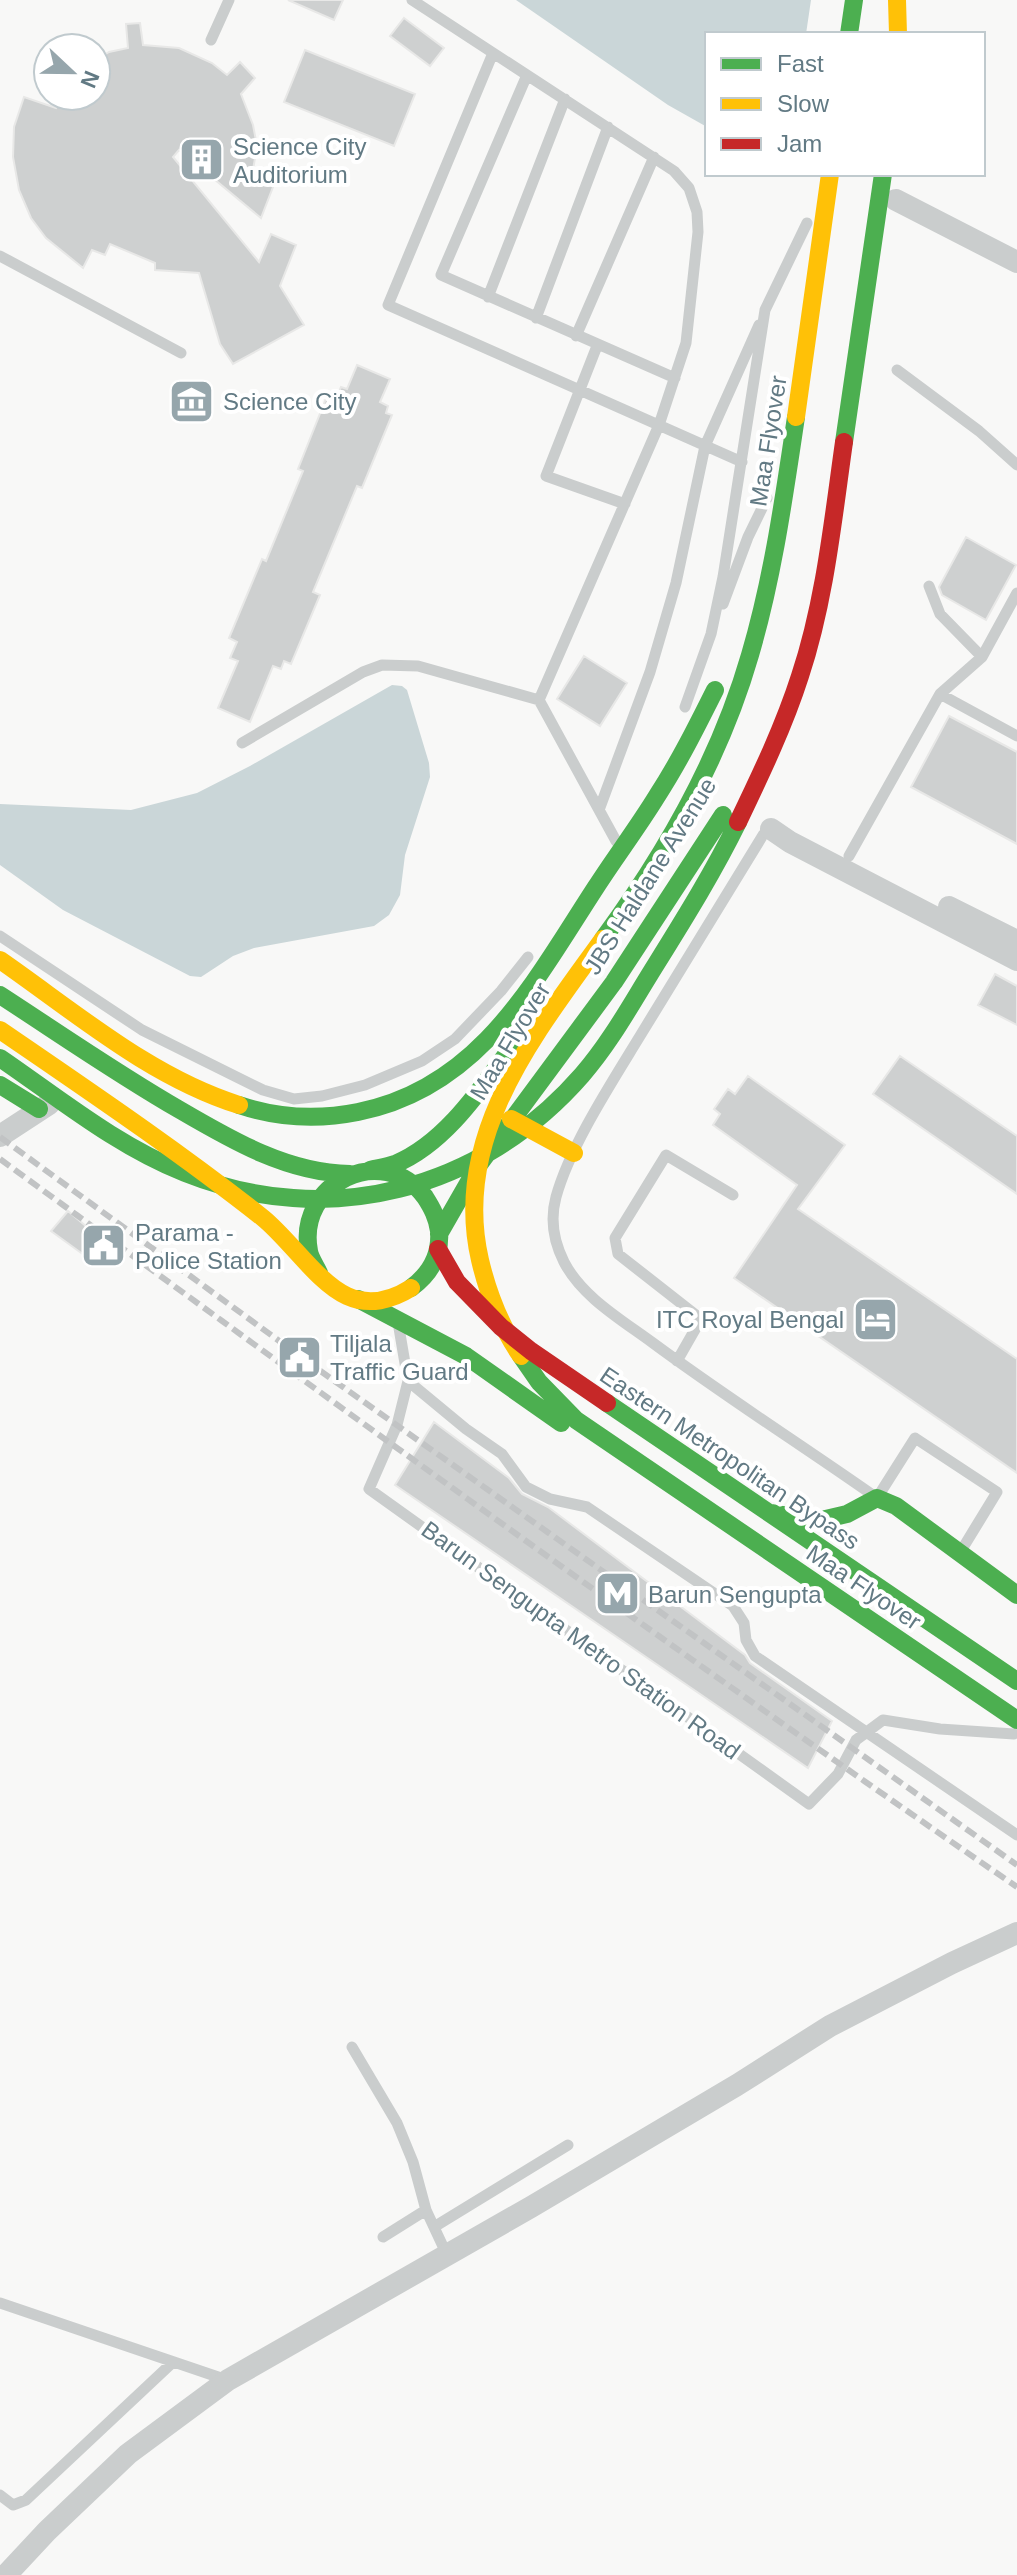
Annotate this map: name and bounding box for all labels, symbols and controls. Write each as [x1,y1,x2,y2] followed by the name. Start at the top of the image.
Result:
[32,32,112,112] north arrow
[705,32,985,176] legend
[777,50,824,77] text: Fast
[76,67,105,91] text: N
[777,90,830,117] text: Slow
[777,130,822,157] text: Jam
[233,133,366,188] place label: Science City Auditorium
[178,136,226,184] building icon: Science City Auditorium
[744,374,792,508] street label: Maa Flyover
[168,377,216,425] museum icon: Science City
[223,388,356,415] place label: Science City
[579,773,721,979] street label: JBS Haldane Avenue
[464,977,556,1105] street label: Maa Flyover
[135,1219,282,1274] place label: Parama - Police Station
[80,1222,128,1270] public building icon: Parama - Police Station
[851,1295,899,1343] hotel icon: ITC Royal Bengal
[656,1306,844,1333] place label: ITC Royal Bengal
[330,1330,469,1385] place label: Tiljala Traffic Guard
[275,1333,323,1381] public building icon: Tiljala Traffic Guard
[595,1361,865,1555] street label: Eastern Metropolitan Bypass
[417,1515,745,1765] street label: Barun Sengupta Metro Station Road
[802,1539,926,1635] street label: Maa Flyover
[593,1570,641,1618] metro station icon: Barun Sengupta
[648,1581,822,1608] place label: Barun Sengupta

